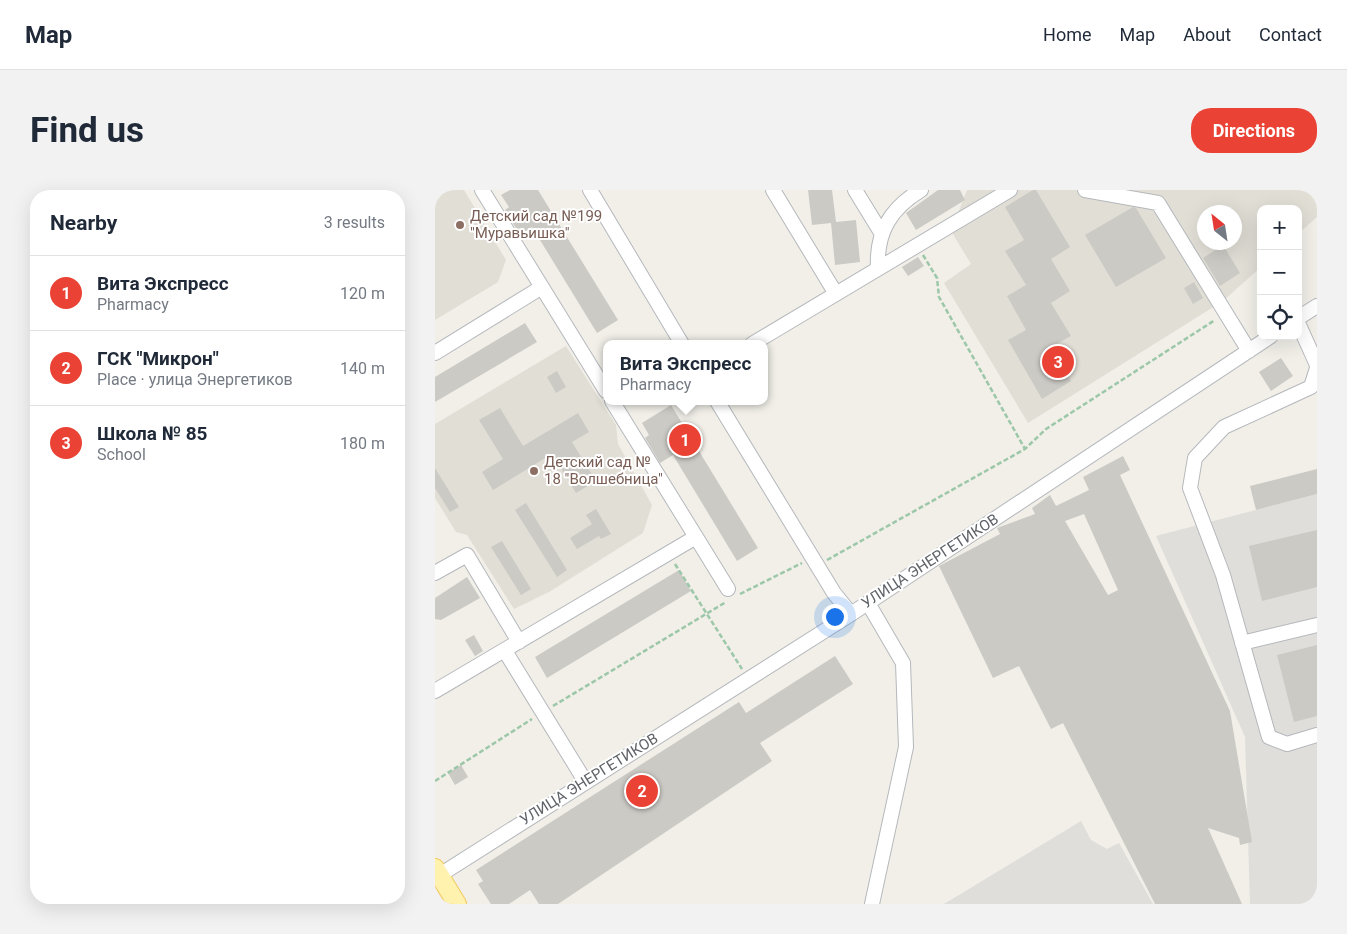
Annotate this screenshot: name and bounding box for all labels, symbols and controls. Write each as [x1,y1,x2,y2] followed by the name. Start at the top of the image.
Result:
[25,21,72,49] text: Map
[1043,24,1092,45] text: Home
[1120,24,1155,45] text: Map
[1183,24,1231,45] text: About
[1259,24,1322,45] text: Contact
[1191,108,1317,153] button: Directions
[30,110,144,151] text: Find us
[1197,205,1242,250] north arrow
[1257,205,1302,340] map controls
[1257,205,1302,250] button: +
[470,207,602,242] place label: Детский сад №199 "Муравьишка"
[50,211,117,235] text: Nearby
[324,213,385,232] text: 3 results
[454,219,466,231] marker: Детский сад №199 "Муравьишка"
[1257,250,1302,295] button: −
[97,272,229,295] text: Вита Экспресс
[61,284,71,303] text: 1
[340,284,385,303] text: 120 m
[97,295,169,314] text: Pharmacy
[1257,295,1302,340] button: locate
[603,340,768,405] popup
[1042,343,1074,381] pin: 3
[97,347,219,370] text: ГСК "Микрон"
[620,352,751,375] text: Вита Экспресс
[61,359,71,378] text: 2
[340,359,385,378] text: 140 m
[97,370,293,389] text: Place · улица Энергетиков
[620,375,691,394] text: Pharmacy
[669,421,701,459] pin: 1
[97,422,208,445] text: Школа № 85
[61,434,71,453] text: 3
[340,434,385,453] text: 180 m
[97,445,146,464] text: School
[544,453,663,488] place label: Детский сад № 18 "Волшебница"
[528,465,540,477] marker: Детский сад № 18 "Волшебница"
[858,510,1002,612] street label: УЛИЦА ЭНЕРГЕТИКОВ
[822,604,848,630] your location
[517,729,661,829] street label: УЛИЦА ЭНЕРГЕТИКОВ
[626,772,658,810] pin: 2

